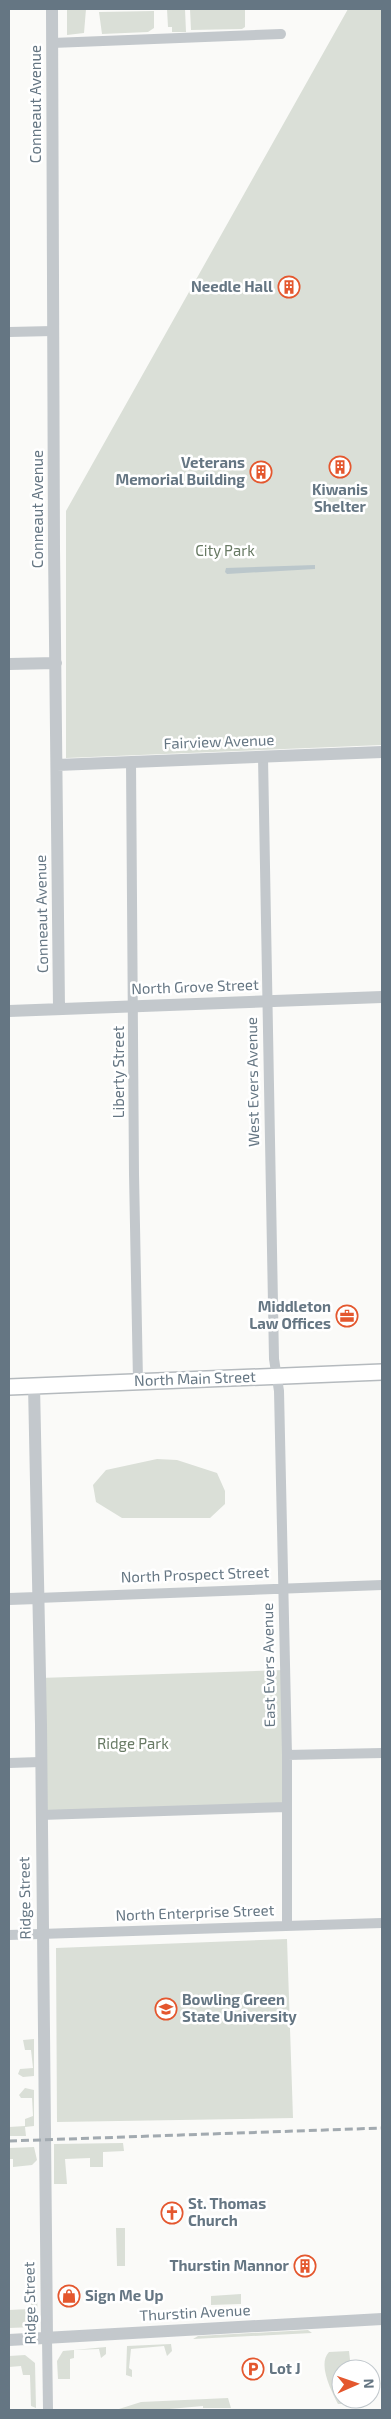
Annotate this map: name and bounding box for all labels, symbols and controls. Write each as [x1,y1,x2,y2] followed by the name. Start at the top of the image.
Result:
[26,45,44,163] street label: Conneaut Avenue
[277,275,301,299] building icon: Needle Hall
[191,277,273,295] place label: Needle Hall
[28,450,46,568] street label: Conneaut Avenue
[115,453,245,488] place label: Veterans Memorial Building
[328,455,352,479] building icon: Kiwanis Shelter
[249,460,273,484] building icon: Veterans Memorial Building
[312,480,368,515] place label: Kiwanis Shelter
[195,541,255,559] park label: City Park
[163,730,275,752] street label: Fairview Avenue
[31,855,51,973] street label: Conneaut Avenue
[131,975,259,997] street label: North Grove Street
[242,1017,262,1147] street label: West Evers Avenue
[109,1026,127,1118] street label: Liberty Street
[249,1297,331,1332] place label: Middleton Law Offices
[335,1304,359,1328] office icon: Middleton Law Offices
[134,1367,256,1389] street label: North Main Street
[120,1562,270,1586] street label: North Prospect Street
[258,1603,278,1727] street label: East Evers Avenue
[97,1734,169,1752] park label: Ridge Park
[14,1856,34,1940] street label: Ridge Street
[115,1900,275,1924] street label: North Enterprise Street
[182,1990,297,2026] place label: Bowling Green State University
[154,1997,178,2021] school or university icon: Bowling Green State University
[188,2194,266,2229] place label: St. Thomas Church
[160,2201,184,2225] church icon: St. Thomas Church
[293,2254,317,2278] building icon: Thurstin Mannor
[170,2256,290,2274] place label: Thurstin Mannor
[19,2261,39,2345] street label: Ridge Street
[57,2284,81,2308] shop icon: Sign Me Up
[85,2286,164,2304] place label: Sign Me Up
[139,2300,251,2324] street label: Thurstin Avenue
[241,2357,265,2381] parking icon: Lot J
[269,2359,301,2377] place label: Lot J
[331,2359,381,2409] north arrow
[361,2378,378,2389] text: N

